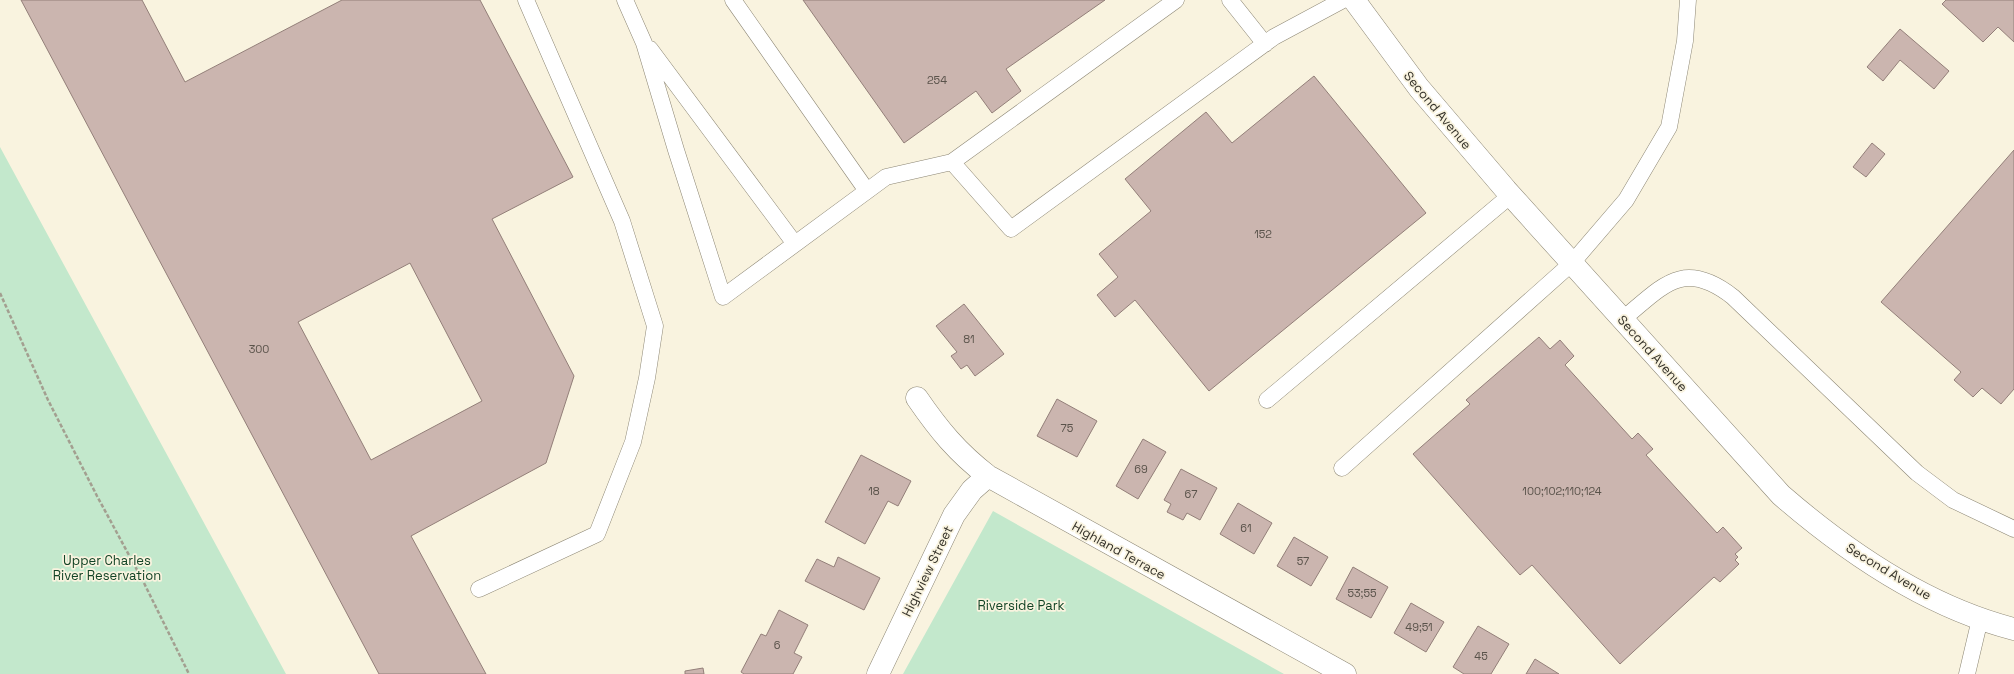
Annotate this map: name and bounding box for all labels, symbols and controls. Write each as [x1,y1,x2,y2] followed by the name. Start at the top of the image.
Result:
[1400,68,1475,153] street label: Second Avenue
[927,73,947,87] house number: 254
[1254,227,1272,241] house number: 152
[1614,312,1691,395] street label: Second Avenue
[963,332,975,346] house number: 81
[249,342,269,356] house number: 300
[1061,421,1074,435] house number: 75
[1134,462,1148,476] house number: 69
[868,484,880,498] house number: 18
[1522,484,1602,498] house number: 100;102;110;124
[1185,487,1197,501] house number: 67
[1069,518,1169,583] street label: Highland Terrace
[1240,521,1252,535] house number: 61
[898,523,957,619] street label: Highview Street
[1843,539,1935,604] street label: Second Avenue
[53,552,161,584] park label: Upper Charles River Reservation
[1297,554,1309,568] house number: 57
[1347,586,1377,600] house number: 53;55
[977,597,1065,614] park label: Riverside Park
[1405,620,1433,634] house number: 49;51
[774,638,781,652] house number: 6
[1474,649,1488,663] house number: 45

